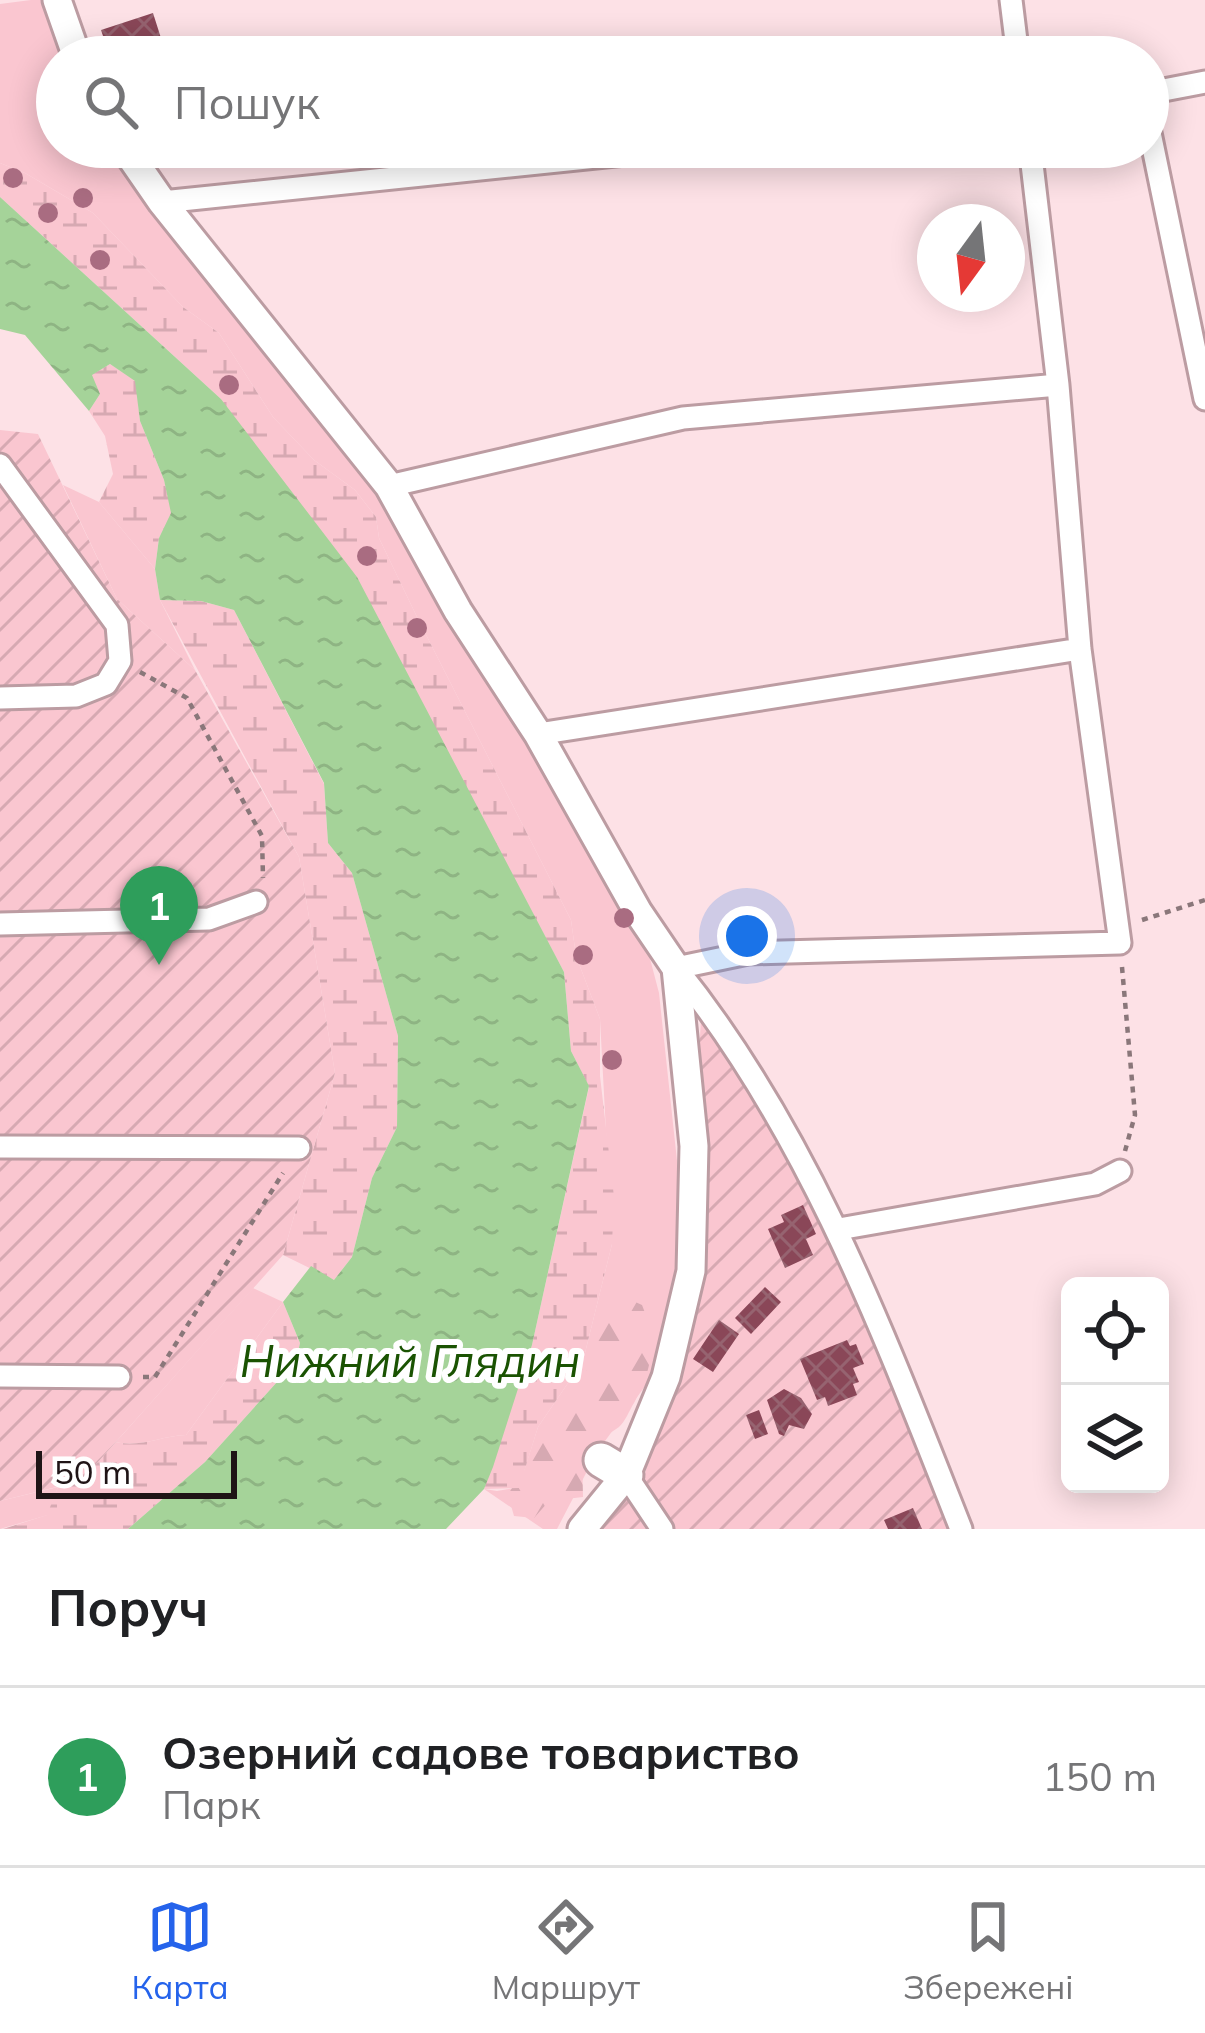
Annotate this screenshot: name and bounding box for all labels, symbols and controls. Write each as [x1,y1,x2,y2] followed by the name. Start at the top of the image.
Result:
[36,36,1169,168] search box
[78,69,144,135] icon: search
[174,74,320,130] text: Пошук
[917,204,1025,312] north arrow
[120,866,198,965] pin: 1
[717,906,777,966] your location
[1061,1277,1169,1493] map controls
[1061,1277,1169,1385] button: locate
[240,1332,580,1388] water label: Нижний Глядин
[1061,1385,1169,1493] button: layers
[36,1445,237,1498] scale bar
[54,1451,131,1492] text: 50 m
[48,1575,208,1639] text: Поруч
[162,1724,800,1780] text: Озерний садове товариство
[75,1752,99,1801] text: 1
[1042,1752,1157,1801] text: 150 m
[162,1780,260,1829] text: Парк
[132,1894,229,2007] tab: Карта
[492,1894,640,2007] tab: Маршрут
[903,1894,1073,2007] tab: Збережені

